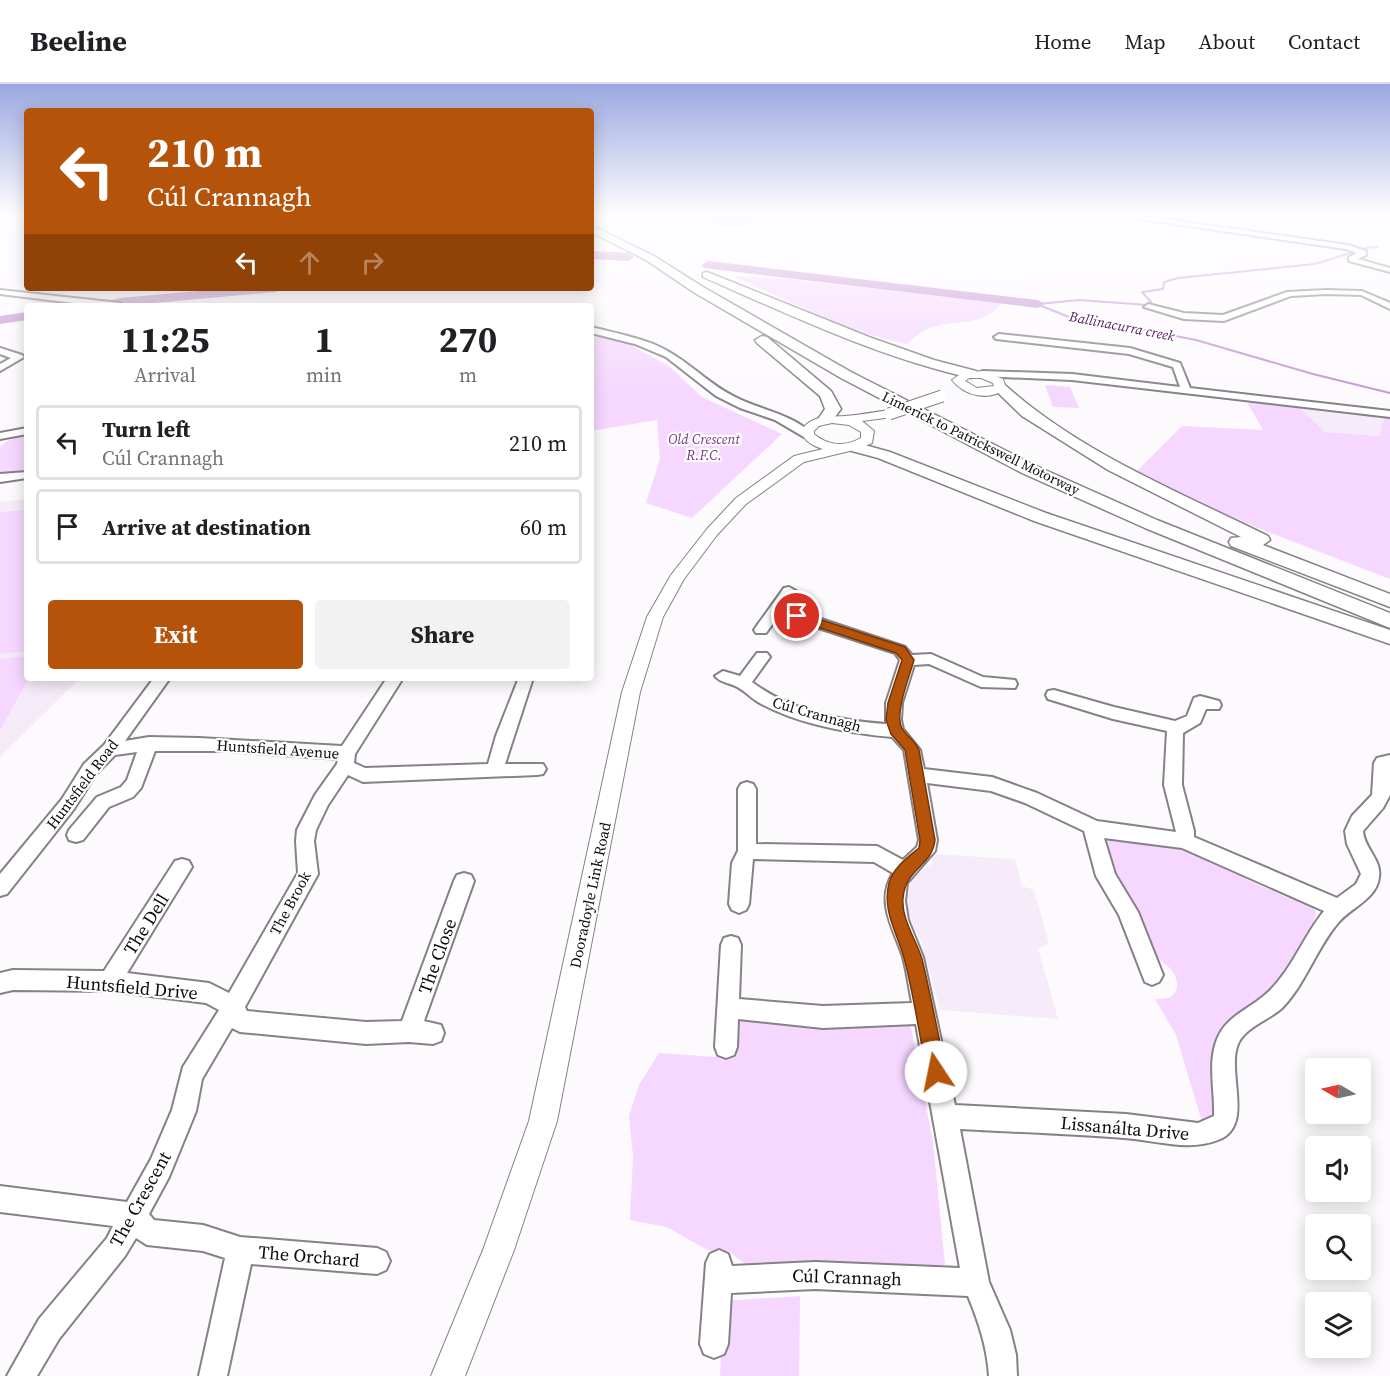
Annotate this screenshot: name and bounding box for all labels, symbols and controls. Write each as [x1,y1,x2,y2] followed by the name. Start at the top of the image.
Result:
[30,22,127,60] text: Beeline
[1034,27,1092,56] text: Home
[1125,27,1166,56] text: Map
[1199,27,1255,56] text: About
[1288,27,1360,56] text: Contact
[147,123,262,181] text: 210 m
[48,132,126,210] icon: left
[147,178,312,215] text: Cúl Crannagh
[230,246,263,279] icon: left
[293,246,326,279] icon: ahead
[356,246,389,279] icon: right
[1067,306,1177,346] water label: Ballinacurra creek
[121,315,209,364] text: 11:25
[314,315,334,364] text: 1
[439,315,497,364] text: 270
[134,361,196,389] text: Arrival
[306,361,342,389] text: min
[459,361,477,389] text: m
[879,386,1084,500] street label: Limerick to Patrickswell Motorway
[102,414,190,444] text: Turn left
[51,426,84,459] icon: left
[509,428,567,458] text: 210 m
[668,429,741,465] park label: Old Crescent R.F.C.
[102,444,224,472] text: Cúl Crannagh
[51,510,84,543] icon: arrive
[102,512,311,542] text: Arrive at destination
[520,512,567,542] text: 60 m
[771,590,822,641] pin
[780,599,813,632] icon: arrive
[48,600,303,669] button: Exit
[315,600,570,669] button: Share
[770,691,864,737] street label: Cúl Crannagh
[41,734,123,833] street label: Huntsfield Road
[216,734,340,764] street label: Huntsfield Avenue
[564,820,616,970] street label: Dooradoyle Link Road
[264,867,316,939] street label: The Brook
[117,889,175,959] street label: The Dell
[412,915,462,997] street label: The Close
[65,969,199,1005] street label: Huntsfield Drive
[904,1040,968,1104] position arrow
[1305,1058,1371,1124] north arrow
[1305,1058,1371,1358] map controls
[1060,1110,1190,1146] street label: Lissanálta Drive
[1305,1136,1371,1202] button: sound
[103,1147,177,1251] street label: The Crescent
[1305,1214,1371,1280] button: search
[257,1239,361,1273] street label: The Orchard
[792,1263,902,1291] street label: Cúl Crannagh
[1305,1292,1371,1358] button: layers

